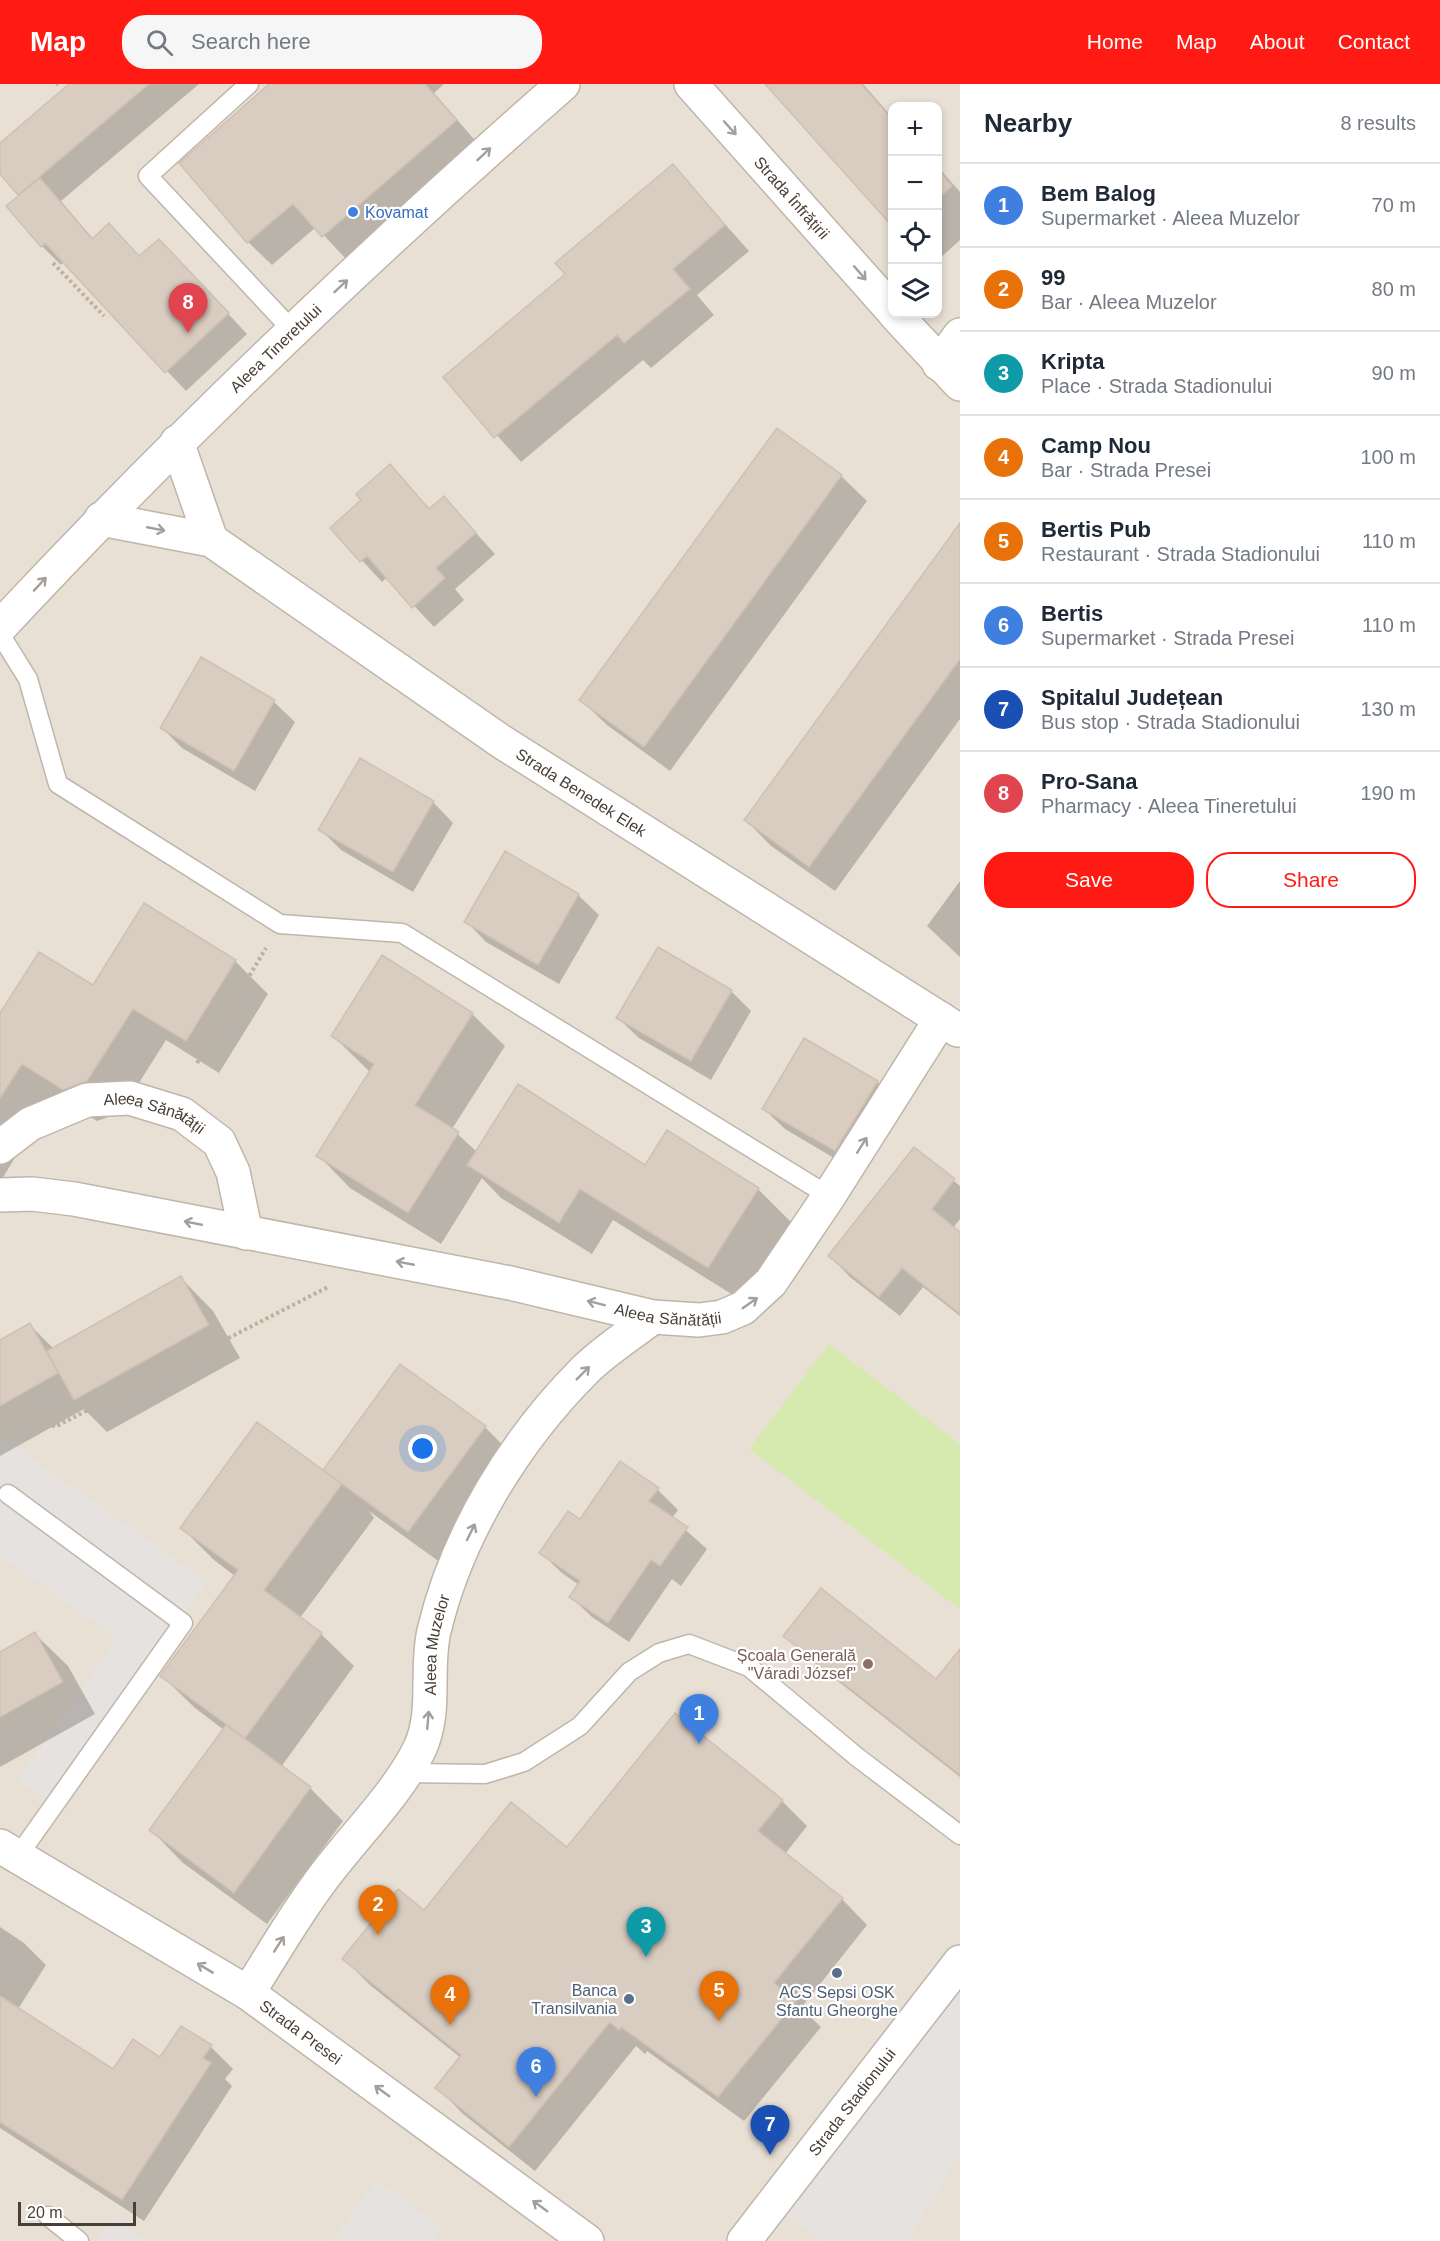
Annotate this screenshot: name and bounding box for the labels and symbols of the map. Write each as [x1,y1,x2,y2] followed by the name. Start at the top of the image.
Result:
[723,120,737,135] one-way arrow
[477,147,492,161] one-way arrow
[751,153,833,242] street label: Strada Înfrățirii
[365,204,429,221] place label: Kovamat
[346,205,360,219] marker: Kovamat
[853,265,867,280] one-way arrow
[333,279,348,293] one-way arrow
[168,284,207,333] pin: 8
[227,301,325,396] street label: Aleea Tineretului
[146,524,165,535] one-way arrow
[33,577,47,592] one-way arrow
[513,745,650,840] street label: Strada Benedek Elek
[103,1089,208,1137] street label: Aleea Sănătății
[856,1137,868,1153] one-way arrow
[184,1216,203,1228] one-way arrow
[396,1257,416,1268] one-way arrow
[587,1297,606,1309] one-way arrow
[741,1297,757,1309] one-way arrow
[613,1300,722,1329] street label: Aleea Sănătății
[575,1366,590,1381] one-way arrow
[408,1434,437,1463] your location
[465,1524,477,1541] one-way arrow
[422,1592,453,1695] street label: Aleea Muzelor
[737,1647,856,1682] place label: Școala Generală "Váradi József"
[861,1657,875,1671] marker: Școala Generală "Váradi József"
[680,1694,718,1744] pin: 1
[422,1710,433,1730] one-way arrow
[358,1886,398,1935] pin: 2
[626,1908,666,1957] pin: 3
[273,1935,286,1952] one-way arrow
[197,1961,214,1973] one-way arrow
[830,1966,844,1980] marker: ACS Sepsi OSK Sfantu Gheorghe
[700,1972,738,2021] pin: 5
[430,1976,470,2025] pin: 4
[531,1982,617,2017] place label: Banca Transilvania
[776,1984,898,2019] place label: ACS Sepsi OSK Sfantu Gheorghe
[622,1992,636,2006] marker: Banca Transilvania
[257,1997,345,2068] street label: Strada Presei
[805,2045,899,2159] street label: Strada Stadionului
[516,2048,556,2097] pin: 6
[375,2085,391,2098] one-way arrow
[750,2106,790,2155] pin: 7
[18,2199,136,2226] scale bar
[532,2200,548,2213] one-way arrow

